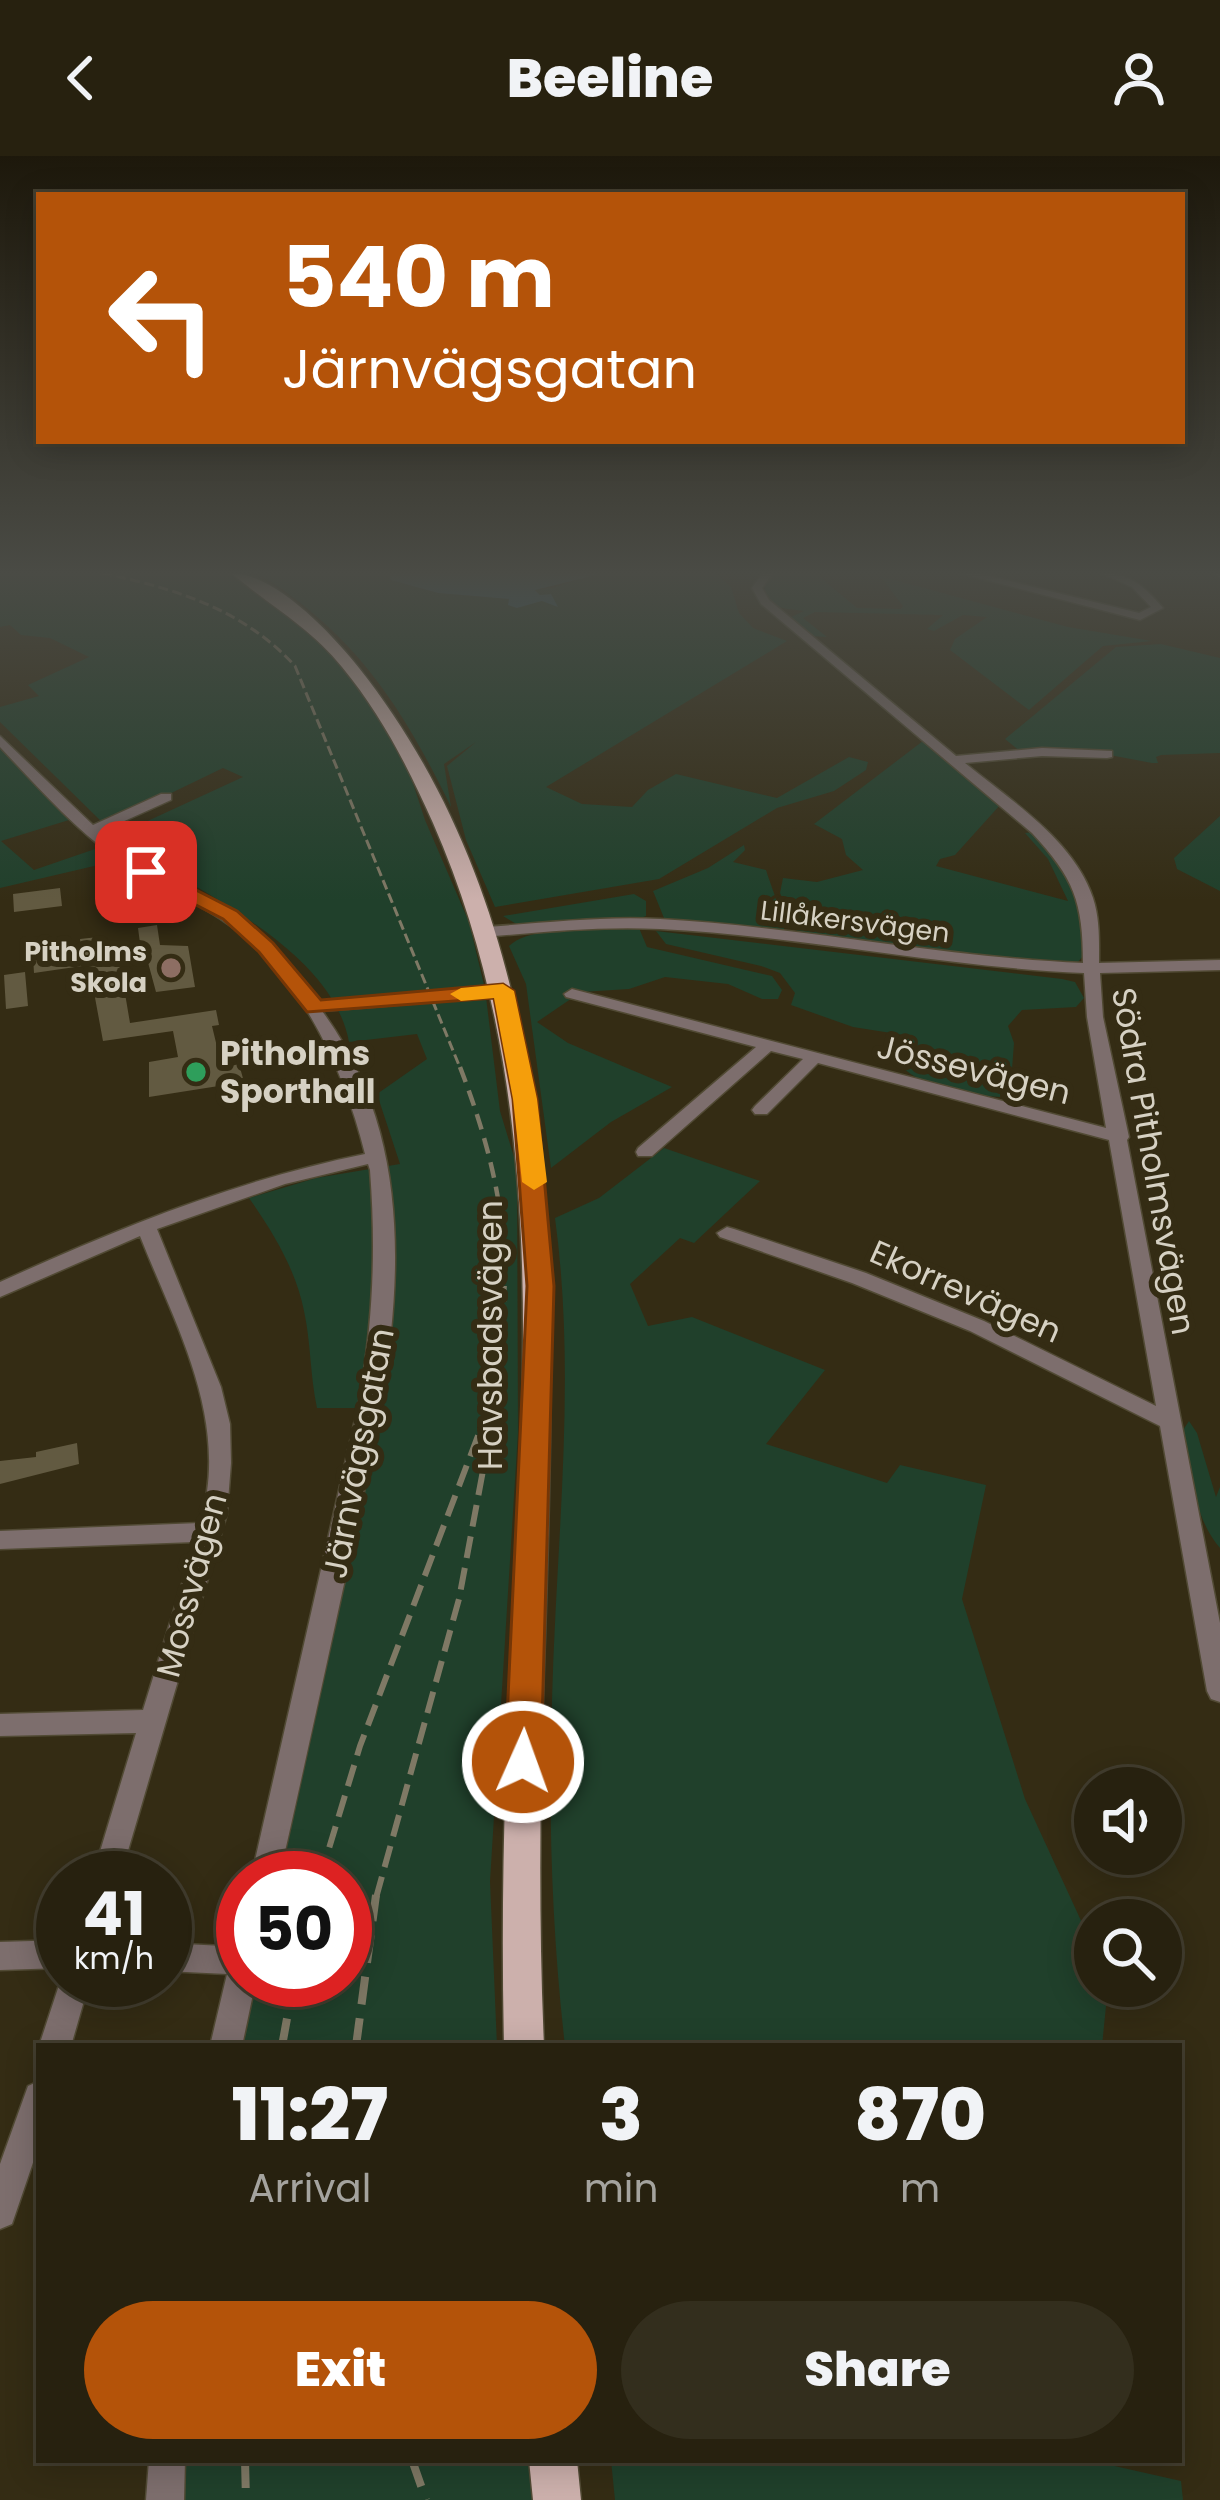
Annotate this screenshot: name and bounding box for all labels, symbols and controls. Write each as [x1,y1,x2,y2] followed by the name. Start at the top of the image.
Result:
[507,40,713,116] text: Beeline
[48,45,114,111] icon: back
[1106,45,1172,111] icon: person
[282,219,555,336] text: 540 m
[84,240,240,396] icon: left
[282,331,697,407] text: Järnvägsgatan
[95,821,197,923] pin
[113,839,179,905] icon: arrive
[758,892,952,951] street label: Lillåkersvägen
[24,933,147,1001] place label: Pitholms Skola
[158,955,184,981] marker: Pitholms Skola
[1100,984,1207,1338] street label: Södra Pitholmsvägen
[872,1023,1076,1116] street label: Jössevägen
[220,1030,375,1115] place label: Pitholms Sporthall
[183,1059,209,1085] marker: Pitholms Sporthall
[467,1200,514,1470] street label: Havsbadsvägen
[863,1228,1069,1355] street label: Ekorrevägen
[311,1324,406,1582] street label: Järnvägsgatan
[144,1488,239,1682] street label: Mossvägen
[460,1699,586,1825] position arrow
[1074,1767,1182,2007] map controls
[1074,1767,1182,1875] button: sound
[216,1851,372,2007] speed limit sign: 50
[82,1872,146,1956] text: 41
[1074,1899,1182,2007] button: search
[74,1937,154,1980] text: km/h
[232,2064,388,2165] text: 11:27
[599,2064,643,2165] text: 3
[854,2064,986,2165] text: 870
[248,2161,371,2216] text: Arrival
[584,2161,658,2216] text: min
[900,2161,940,2216] text: m
[84,2301,597,2439] button: Exit
[621,2301,1134,2439] button: Share

